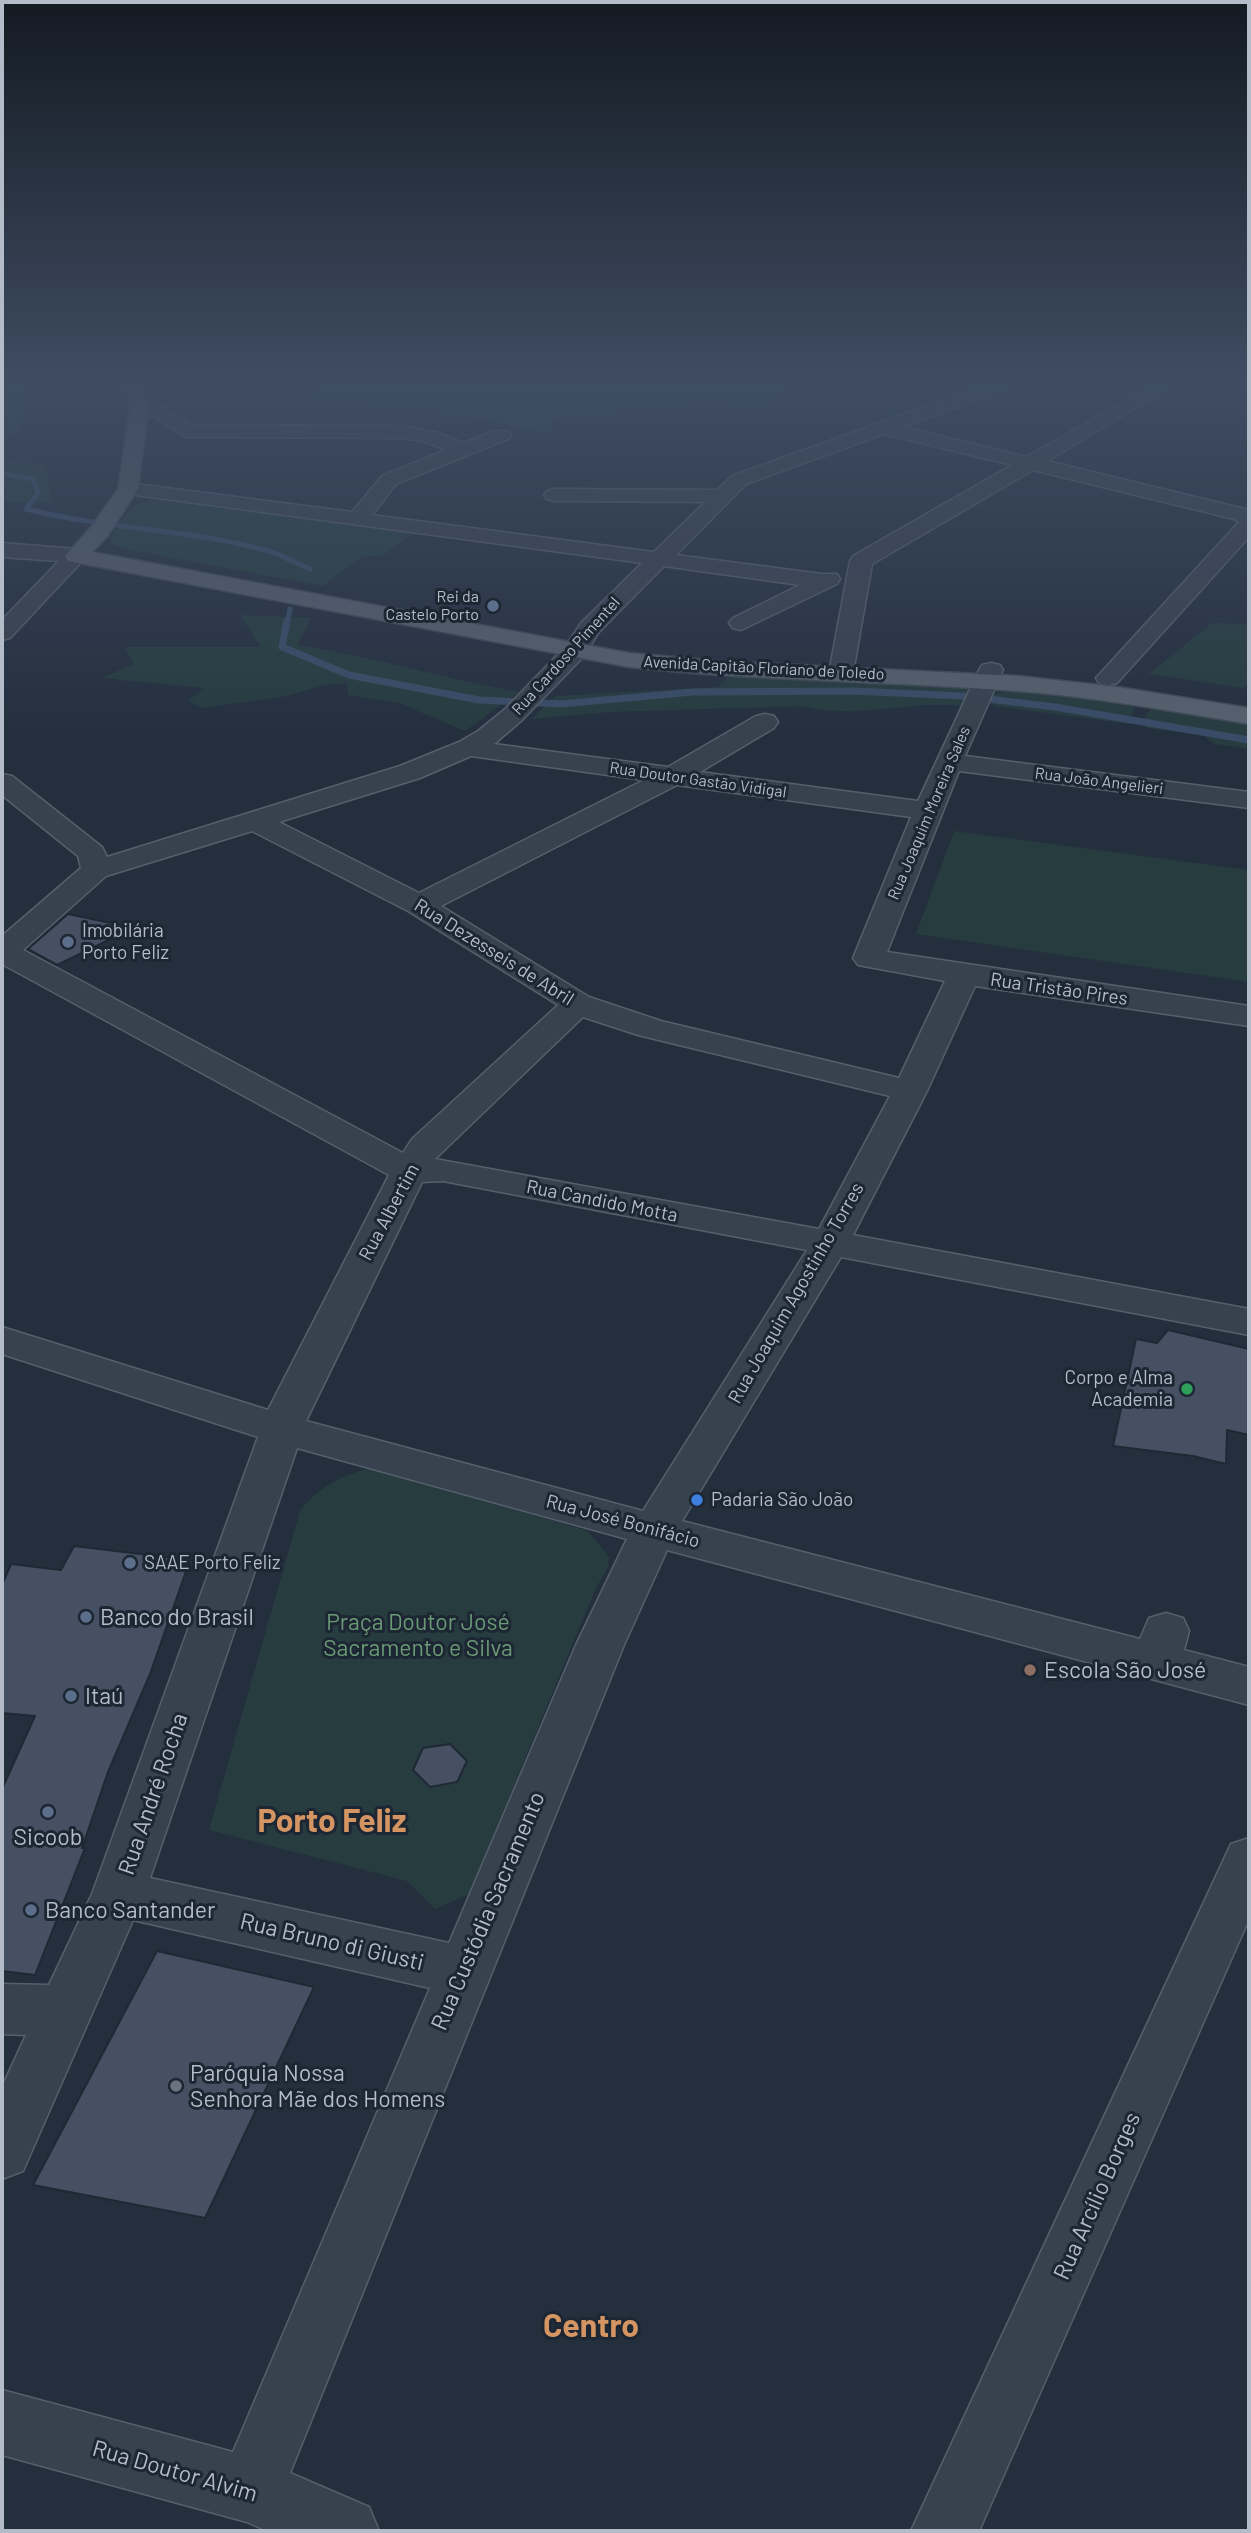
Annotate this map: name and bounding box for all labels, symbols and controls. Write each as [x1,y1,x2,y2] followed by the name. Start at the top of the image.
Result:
[386,587,479,625] place label: Rei da Castelo Porto
[508,593,624,719] street label: Rua Cardoso Pimentel
[485,598,501,614] marker: Rei da Castelo Porto
[643,652,885,684] street label: Avenida Capitão Floriano de Toledo
[884,723,974,903] street label: Rua Joaquim Moreira Sales
[608,758,788,802] street label: Rua Doutor Gastão Vidigal
[1034,764,1164,798] street label: Rua João Angelieri
[410,894,578,1010] street label: Rua Dezesseis de Abril
[82,920,169,964] place label: Imobilária Porto Feliz
[60,934,76,950] marker: Imobilária Porto Feliz
[989,968,1129,1010] street label: Rua Tristão Pires
[354,1160,424,1264] street label: Rua Albertim
[524,1175,680,1227] street label: Rua Candido Motta
[723,1179,869,1407] street label: Rua Joaquim Agostinho Torres
[1064,1367,1173,1411] place label: Corpo e Alma Academia
[1179,1381,1195,1397] marker: Corpo e Alma Academia
[711,1489,853,1511] place label: Padaria São João
[544,1490,702,1552] street label: Rua José Bonifácio
[689,1492,705,1508] marker: Padaria São João
[144,1552,281,1574] place label: SAAE Porto Feliz
[122,1555,138,1571] marker: SAAE Porto Feliz
[100,1603,254,1631] place label: Banco do Brasil
[323,1608,513,1662] park label: Praça Doutor José Sacramento e Silva
[78,1609,94,1625] marker: Banco do Brasil
[1044,1656,1206,1684] place label: Escola São José
[1022,1662,1038,1678] marker: Escola São José
[85,1682,123,1710] place label: Itaú
[63,1688,79,1704] marker: Itaú
[112,1709,194,1879] street label: Rua André Rocha
[425,1788,551,2034] street label: Rua Custódia Sacramento
[258,1802,406,1840] district label: Porto Feliz
[40,1804,56,1820] marker: Sicoob
[14,1823,82,1851] place label: Sicoob
[45,1896,215,1924] place label: Banco Santander
[23,1902,39,1918] marker: Banco Santander
[237,1907,427,1977] street label: Rua Bruno di Giusti
[190,2059,445,2113] place label: Paróquia Nossa Senhora Mãe dos Homens
[168,2078,184,2094] marker: Paróquia Nossa Senhora Mãe dos Homens
[1048,2108,1146,2284] street label: Rua Arcílio Borges
[543,2307,639,2345] district label: Centro
[89,2434,261,2508] street label: Rua Doutor Alvim

